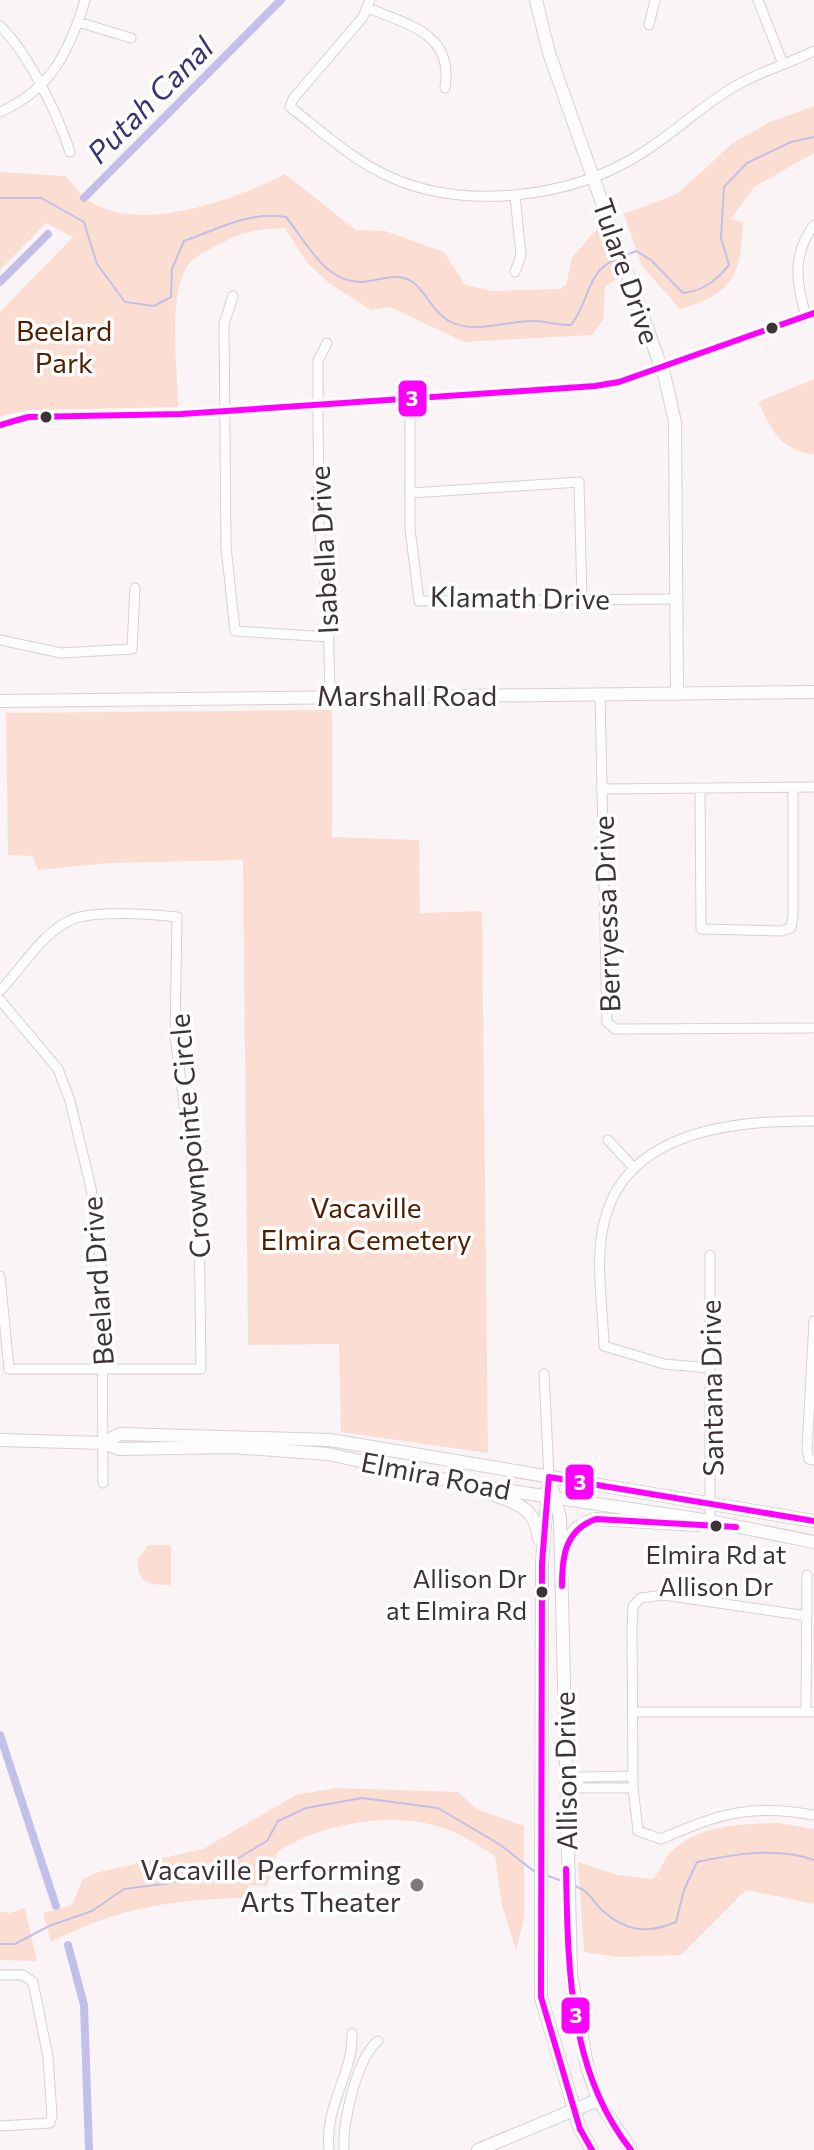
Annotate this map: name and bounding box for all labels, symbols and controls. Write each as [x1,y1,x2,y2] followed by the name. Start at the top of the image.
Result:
[78,27,221,170] water label: Putah Canal
[586,194,668,348] street label: Tulare Drive
[16,313,112,379] park label: Beelard Park
[764,320,780,336] unlabelled marker
[397,379,428,418] line badge: 3
[406,384,418,411] text: 3
[38,409,54,425] unlabelled marker
[302,465,344,635] street label: Isabella Drive
[430,578,610,616] street label: Klamath Drive
[317,678,497,712] street label: Marshall Road
[586,815,626,1013] street label: Berryessa Drive
[161,1012,217,1260] street label: Crownpointe Circle
[261,1190,471,1256] park label: Vacaville Elmira Cemetery
[74,1195,120,1367] street label: Beelard Drive
[692,1299,730,1477] street label: Santana Drive
[358,1444,514,1506] street label: Elmira Road
[564,1463,595,1501] line badge: 3
[574,1468,586,1495] text: 3
[708,1518,724,1534] marker: Elmira Rd at Allison Dr
[646,1538,786,1601] place label: Elmira Rd at Allison Dr
[386,1562,527,1625] place label: Allison Dr at Elmira Rd
[534,1584,550,1600] marker: Allison Dr at Elmira Rd
[547,1691,583,1851] street label: Allison Drive
[140,1852,401,1918] place label: Vacaville Performing Arts Theater
[408,1876,426,1894] marker: Vacaville Performing Arts Theater
[560,1996,591,2035] line badge: 3
[570,2001,582,2028] text: 3

